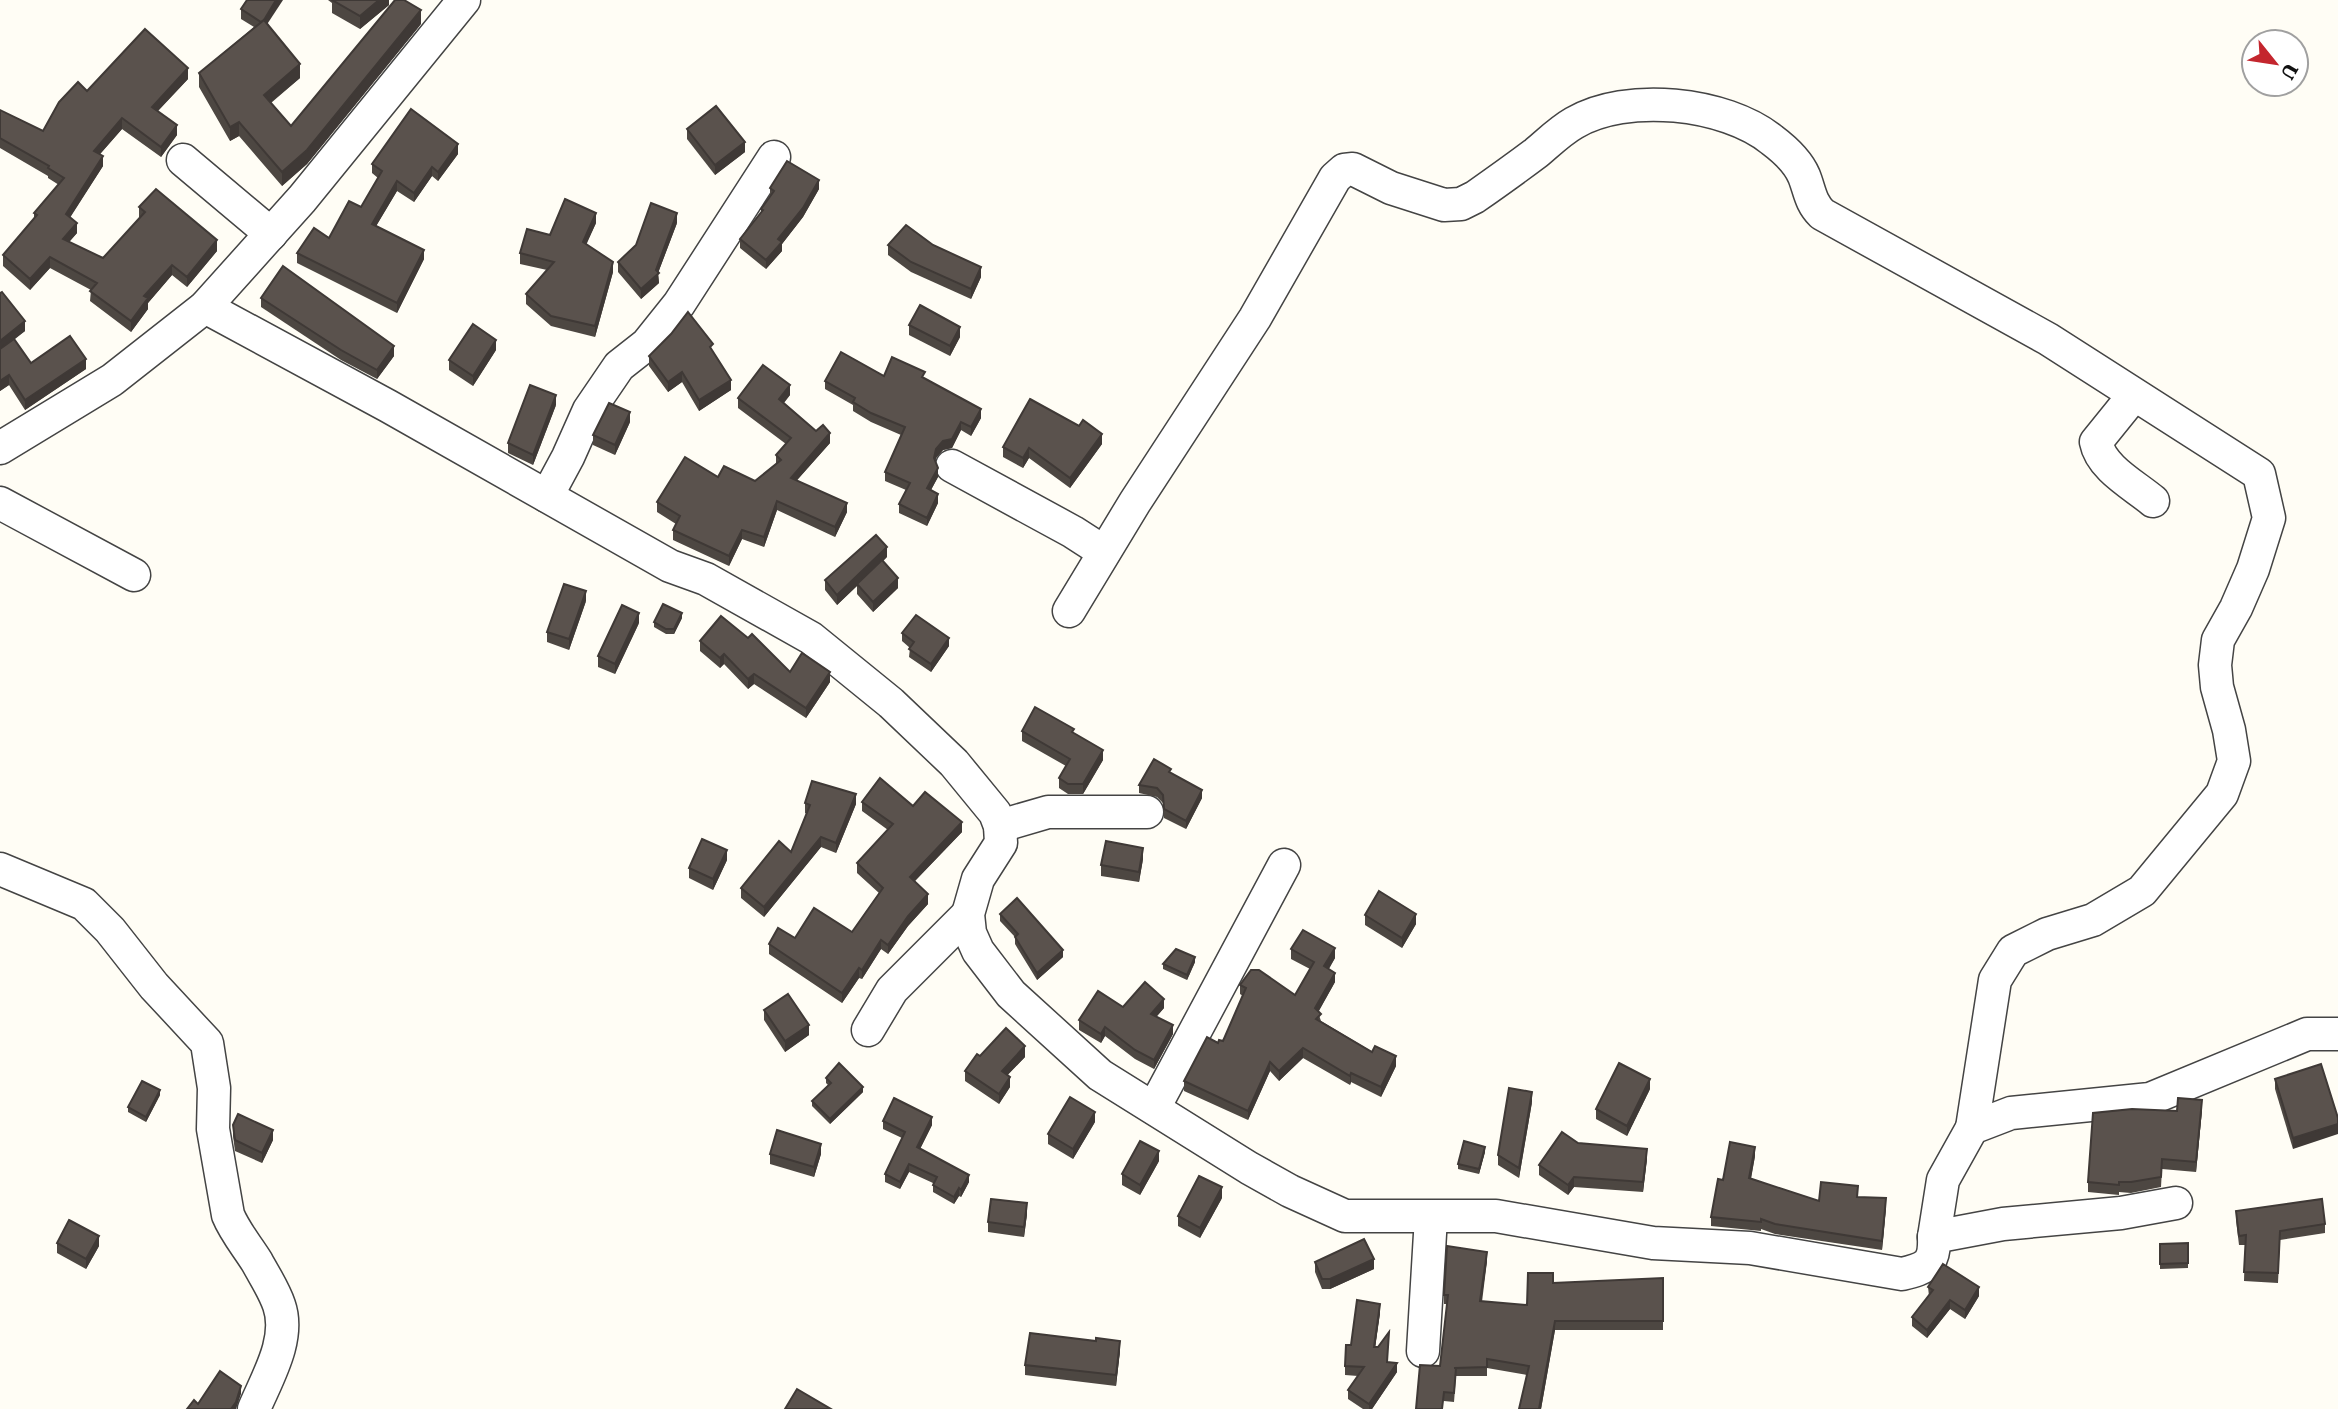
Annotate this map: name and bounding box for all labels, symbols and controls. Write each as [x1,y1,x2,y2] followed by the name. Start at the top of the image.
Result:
[2240,28,2310,98] north arrow
[2275,59,2303,84] text: U

